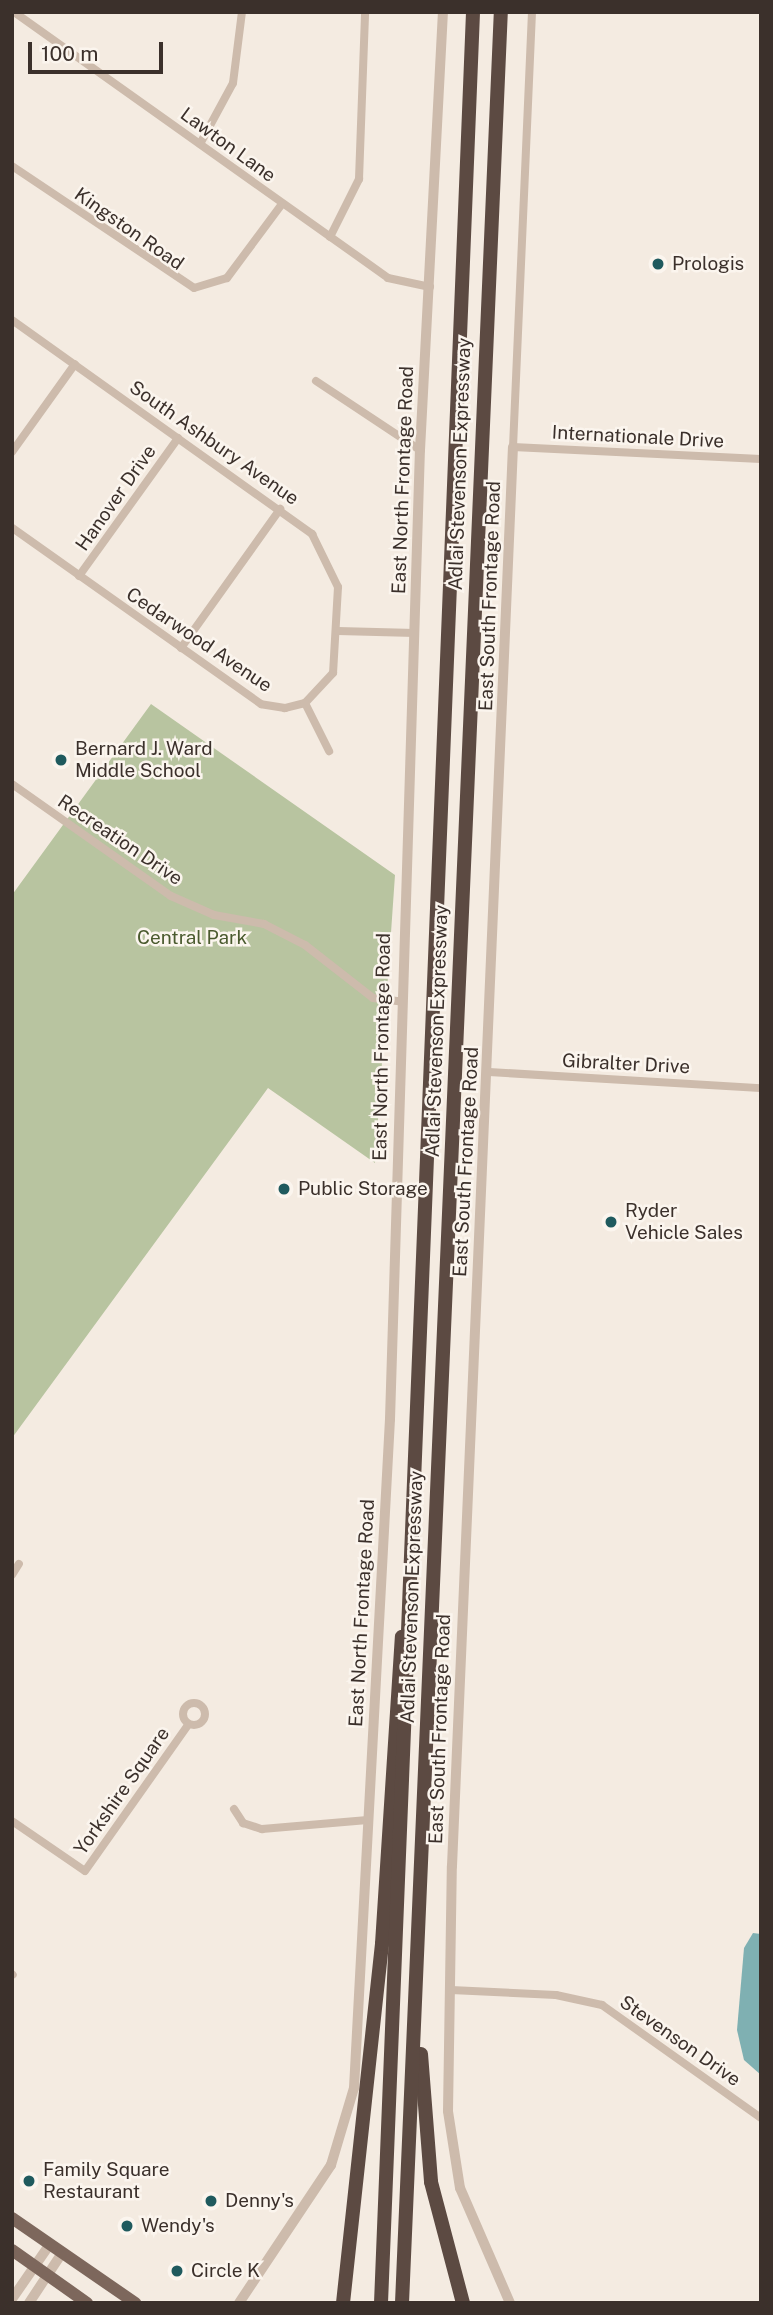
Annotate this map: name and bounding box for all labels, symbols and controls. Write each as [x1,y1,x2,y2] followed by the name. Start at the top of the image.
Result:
[32,28,166,72] scale bar
[41,41,98,66] text: 100 m
[176,103,280,187] street label: Lawton Lane
[70,183,188,275] street label: Kingston Road
[672,253,744,275] place label: Prologis
[650,256,666,272] marker: Prologis
[444,337,476,591] street label: Adlai Stevenson Expressway
[388,366,418,594] street label: East North Frontage Road
[125,376,303,510] street label: South Ashbury Avenue
[551,421,725,453] street label: Internationale Drive
[71,441,161,555] street label: Hanover Drive
[475,480,505,712] street label: East South Frontage Road
[122,583,276,697] street label: Cedarwood Avenue
[75,738,213,782] place label: Bernard J. Ward Middle School
[53,752,69,768] marker: Bernard J. Ward Middle School
[53,790,187,890] street label: Recreation Drive
[421,904,453,1158] street label: Adlai Stevenson Expressway
[137,927,247,949] park label: Central Park
[369,933,395,1161] street label: East North Frontage Road
[449,1046,483,1278] street label: East South Frontage Road
[561,1049,691,1079] street label: Gibralter Drive
[298,1178,428,1200] place label: Public Storage
[276,1181,292,1197] marker: Public Storage
[625,1200,743,1244] place label: Ryder Vehicle Sales
[603,1214,619,1230] marker: Ryder Vehicle Sales
[396,1470,428,1724] street label: Adlai Stevenson Expressway
[345,1499,379,1727] street label: East North Frontage Road
[425,1613,455,1845] street label: East South Frontage Road
[69,1723,175,1859] street label: Yorkshire Square
[615,1991,745,2091] street label: Stevenson Drive
[43,2159,170,2203] place label: Family Square Restaurant
[21,2173,37,2189] marker: Family Square Restaurant
[225,2190,294,2212] place label: Denny's
[203,2193,219,2209] marker: Denny's
[141,2215,215,2237] place label: Wendy's
[119,2218,135,2234] marker: Wendy's
[191,2260,260,2282] place label: Circle K
[169,2263,185,2279] marker: Circle K

